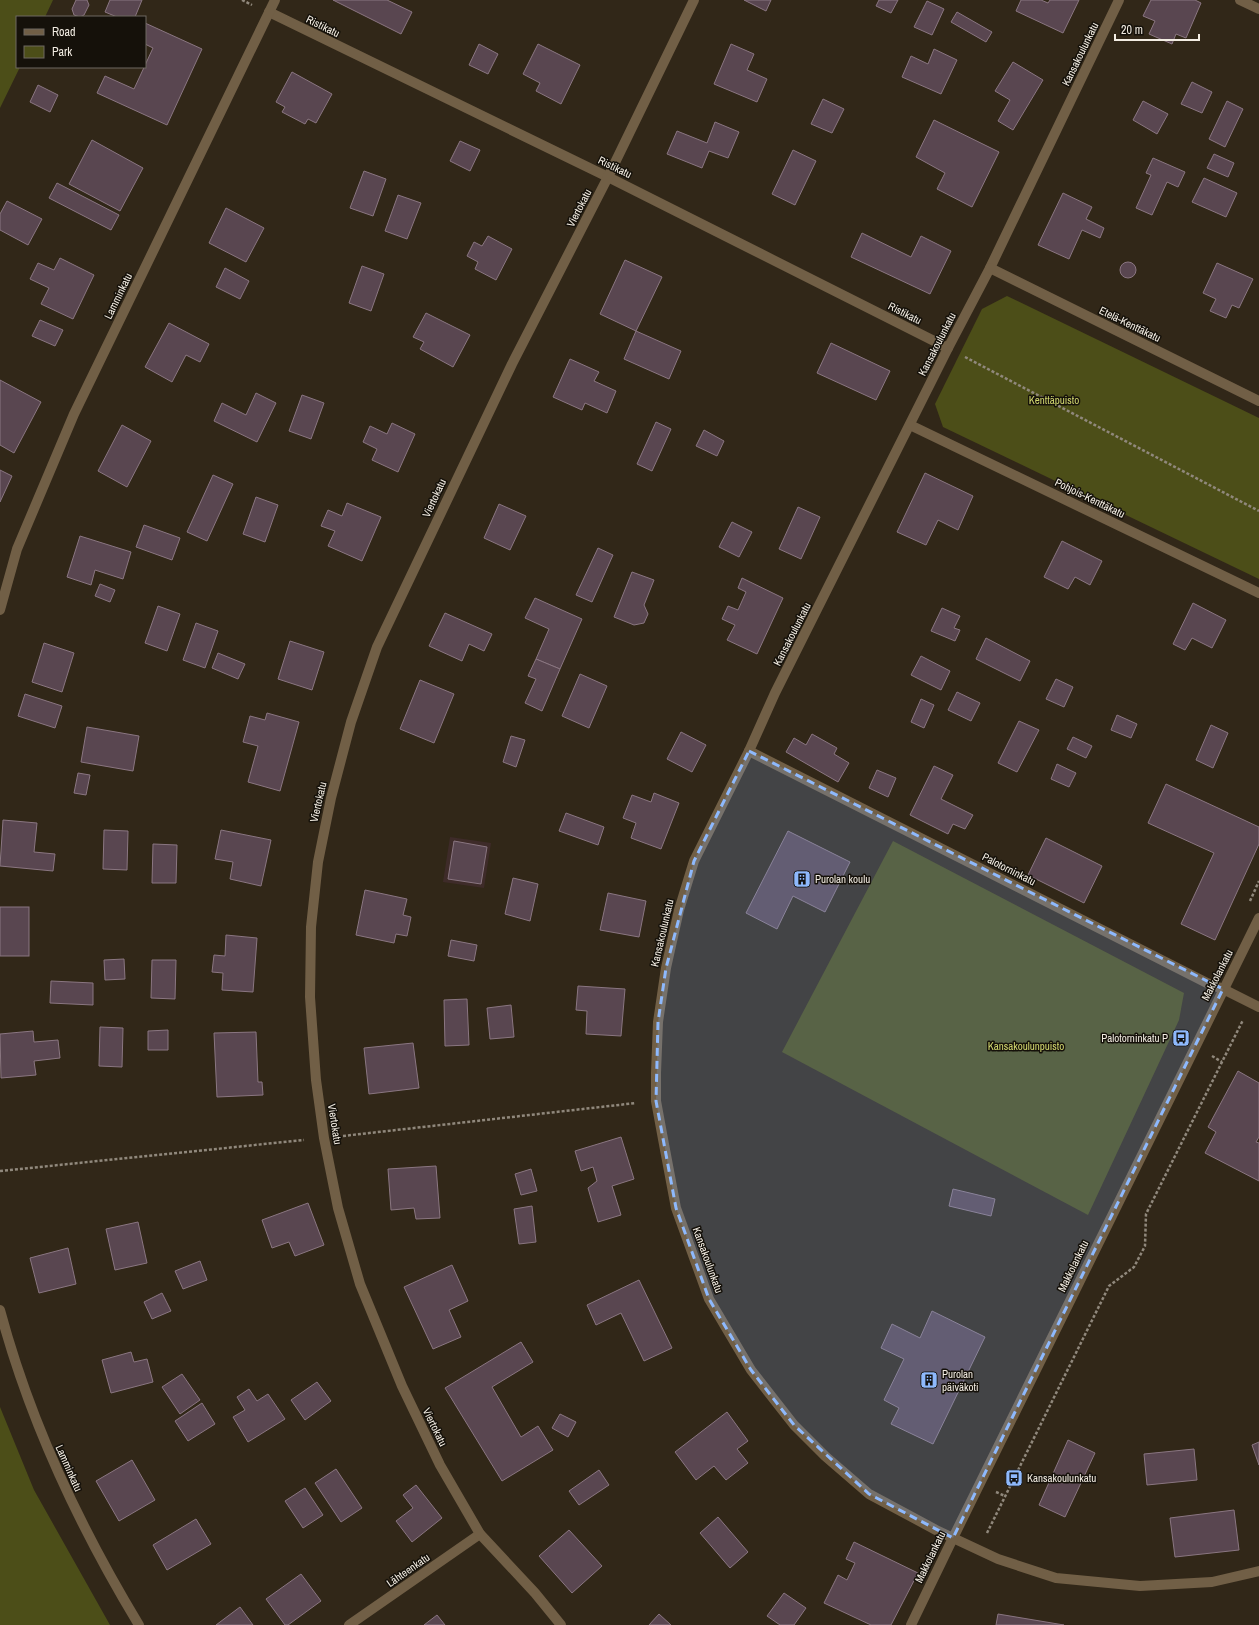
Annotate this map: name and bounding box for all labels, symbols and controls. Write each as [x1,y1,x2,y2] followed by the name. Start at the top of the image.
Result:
[304,12,342,40] street label: Ristikatu
[16,16,146,68] legend
[1115,16,1199,42] scale bar
[1059,20,1101,88] street label: Kansakoulunkatu
[1121,22,1143,38] text: 20 m
[52,24,76,40] text: Road
[52,44,72,60] text: Park
[596,153,634,181] street label: Ristikatu
[563,187,595,229] street label: Viertokatu
[101,271,135,321] street label: Lamminkatu
[886,299,924,327] street label: Ristikatu
[1097,303,1163,345] street label: Etelä-Kenttäkatu
[915,310,959,378] street label: Kansakoulunkatu
[1029,393,1079,407] park label: Kenttäpuisto
[1053,475,1127,521] street label: Pohjois-Kenttäkatu
[419,476,449,520] street label: Viertokatu
[770,600,814,668] street label: Kansakoulunkatu
[307,780,329,824] street label: Viertokatu
[980,850,1038,888] street label: Palotorninkatu
[792,869,812,889] building icon: Purolan koulu
[815,872,870,886] place label: Purolan koulu
[647,898,677,968] street label: Kansakoulunkatu
[1198,947,1236,1003] street label: Makkolankatu
[1171,1028,1191,1048] bus stop icon: Palotorninkatu P
[1101,1031,1168,1045] place label: Palotorninkatu P
[988,1039,1064,1053] park label: Kansakoulunpuisto
[325,1103,345,1145] street label: Viertokatu
[690,1225,726,1295] street label: Kansakoulunkatu
[1055,1238,1091,1294] street label: Makkolankatu
[942,1367,979,1394] place label: Purolan päiväkoti
[919,1370,939,1390] building icon: Purolan päiväkoti
[420,1406,450,1448] street label: Viertokatu
[53,1442,85,1494] street label: Lamminkatu
[1004,1468,1024,1488] bus stop icon: Kansakoulunkatu
[1027,1471,1096,1485] place label: Kansakoulunkatu
[912,1529,948,1585] street label: Makkolankatu
[384,1550,432,1590] street label: Lähteenkatu

